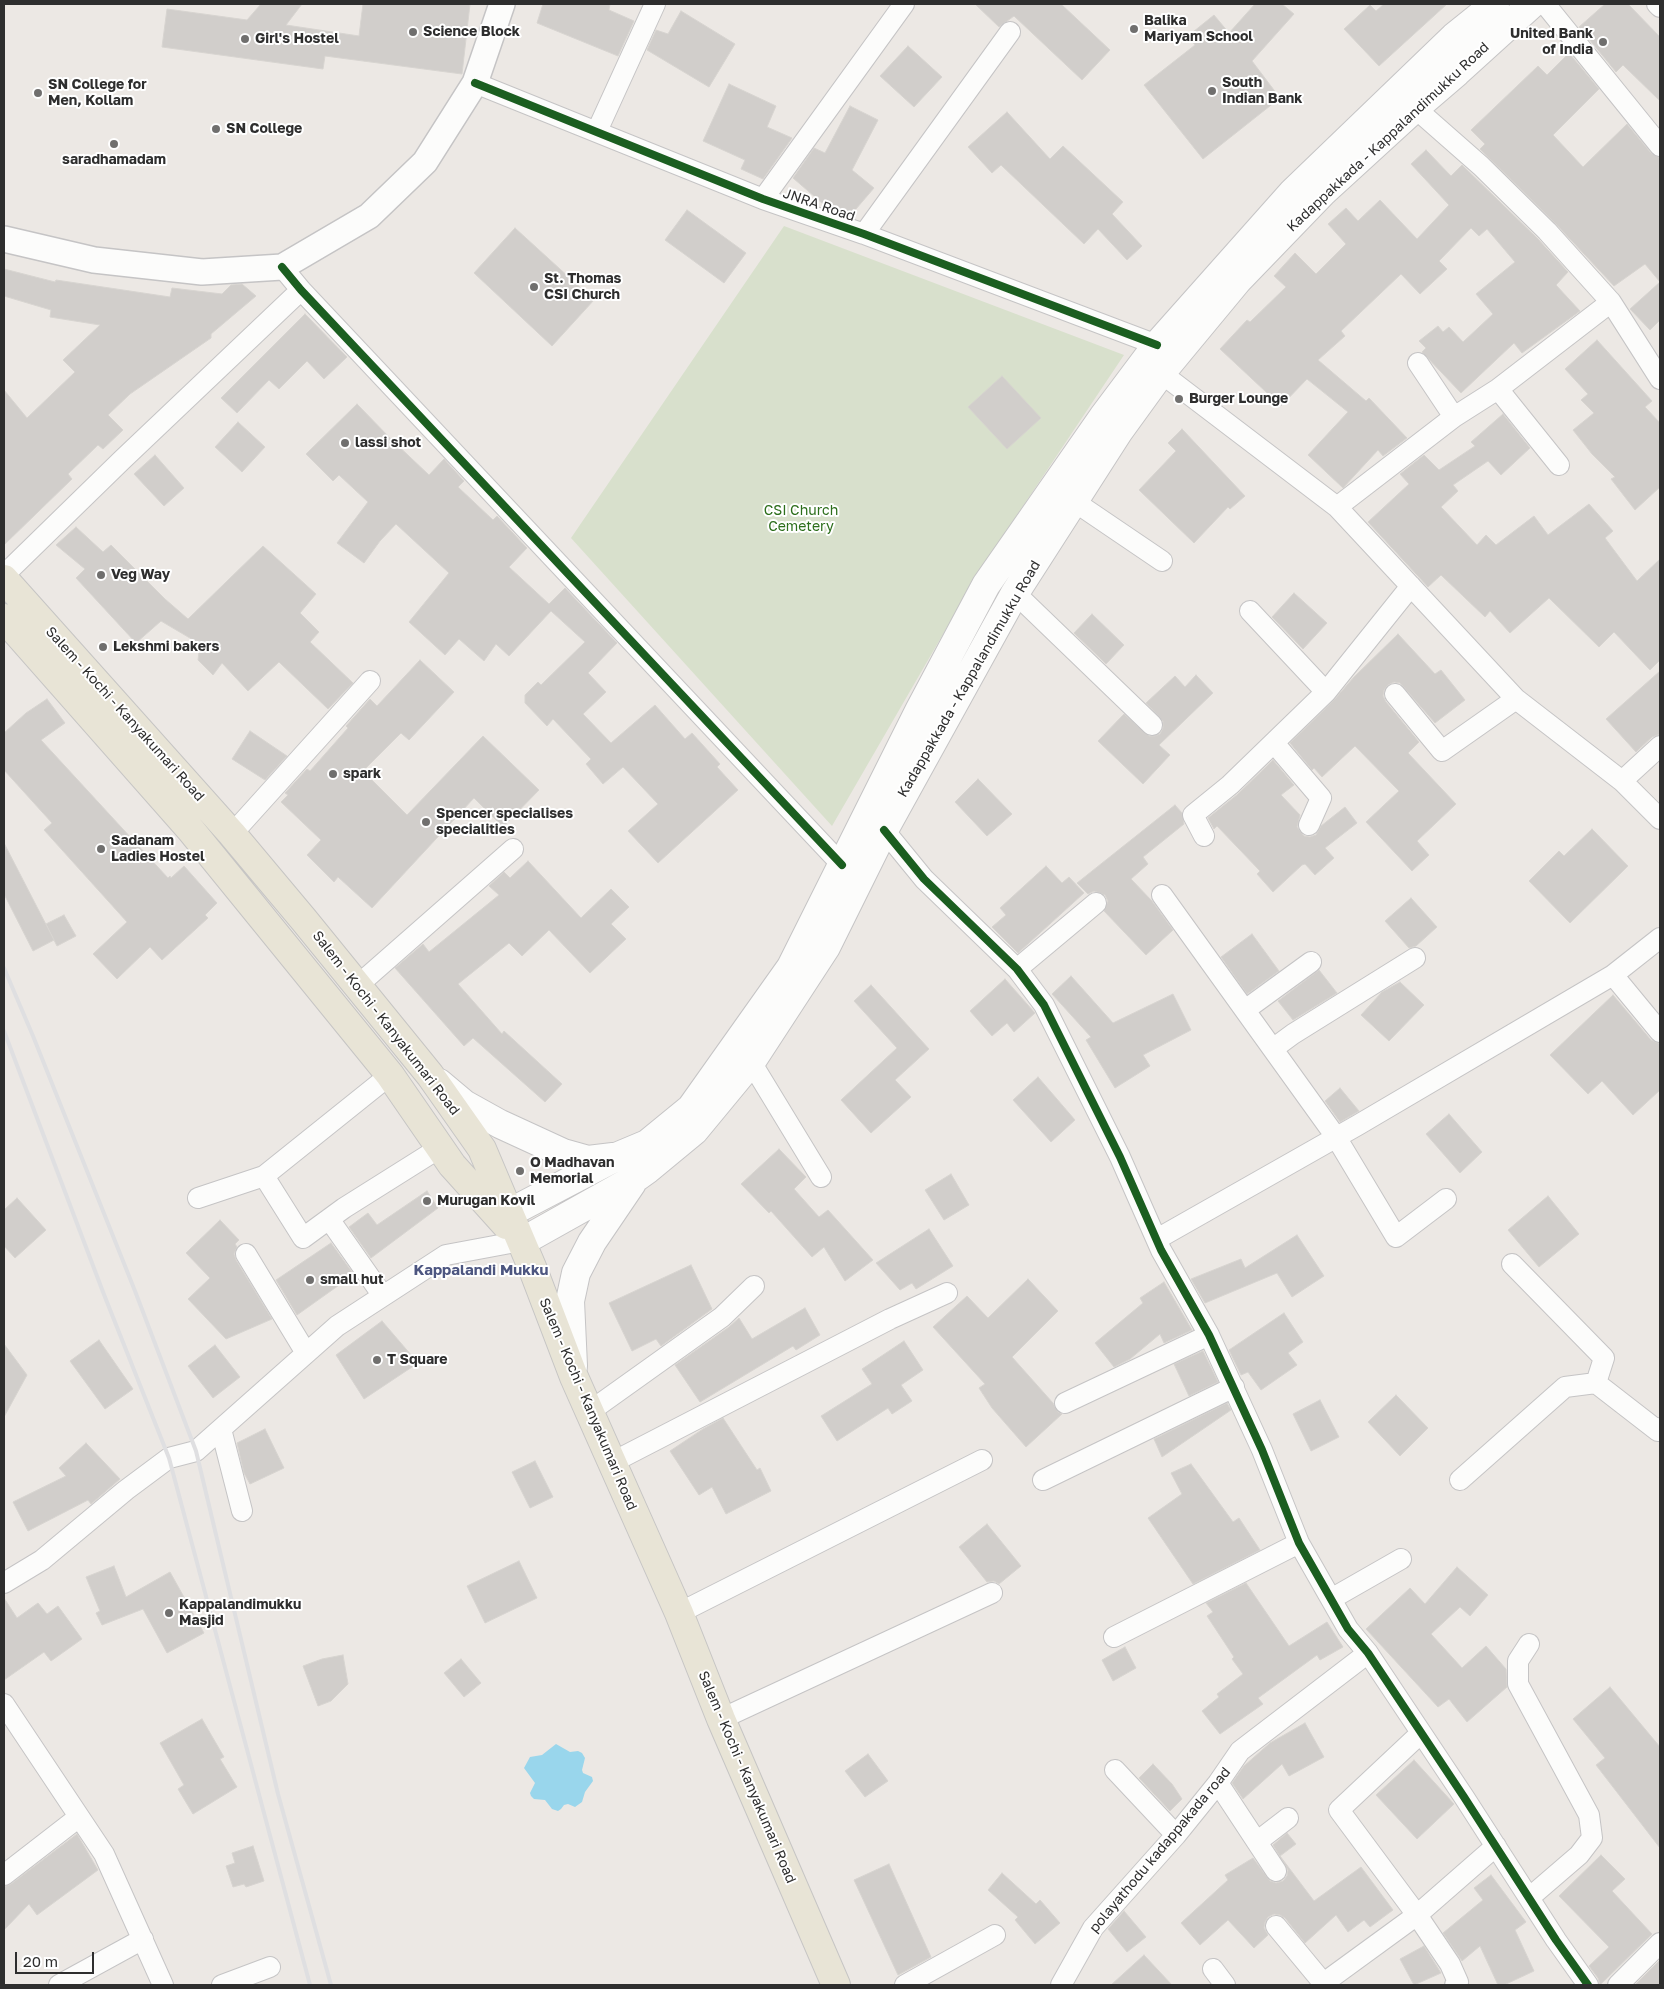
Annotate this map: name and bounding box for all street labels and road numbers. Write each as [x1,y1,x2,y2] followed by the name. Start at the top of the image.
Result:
[1283,39,1493,235] street label: Kadappakkada - Kappalandimukku Road
[781,185,857,225] street label: JNRA Road
[894,558,1044,800] street label: Kadappakkada - Kappalandimukku Road
[42,623,208,805] street label: Salem - Kochi - Kanyakumari Road
[309,928,463,1118] street label: Salem - Kochi - Kanyakumari Road
[536,1295,640,1513] street label: Salem - Kochi - Kanyakumari Road
[695,1668,799,1886] street label: Salem - Kochi - Kanyakumari Road
[1086,1764,1234,1936] street label: polayathodu kadappakada road

